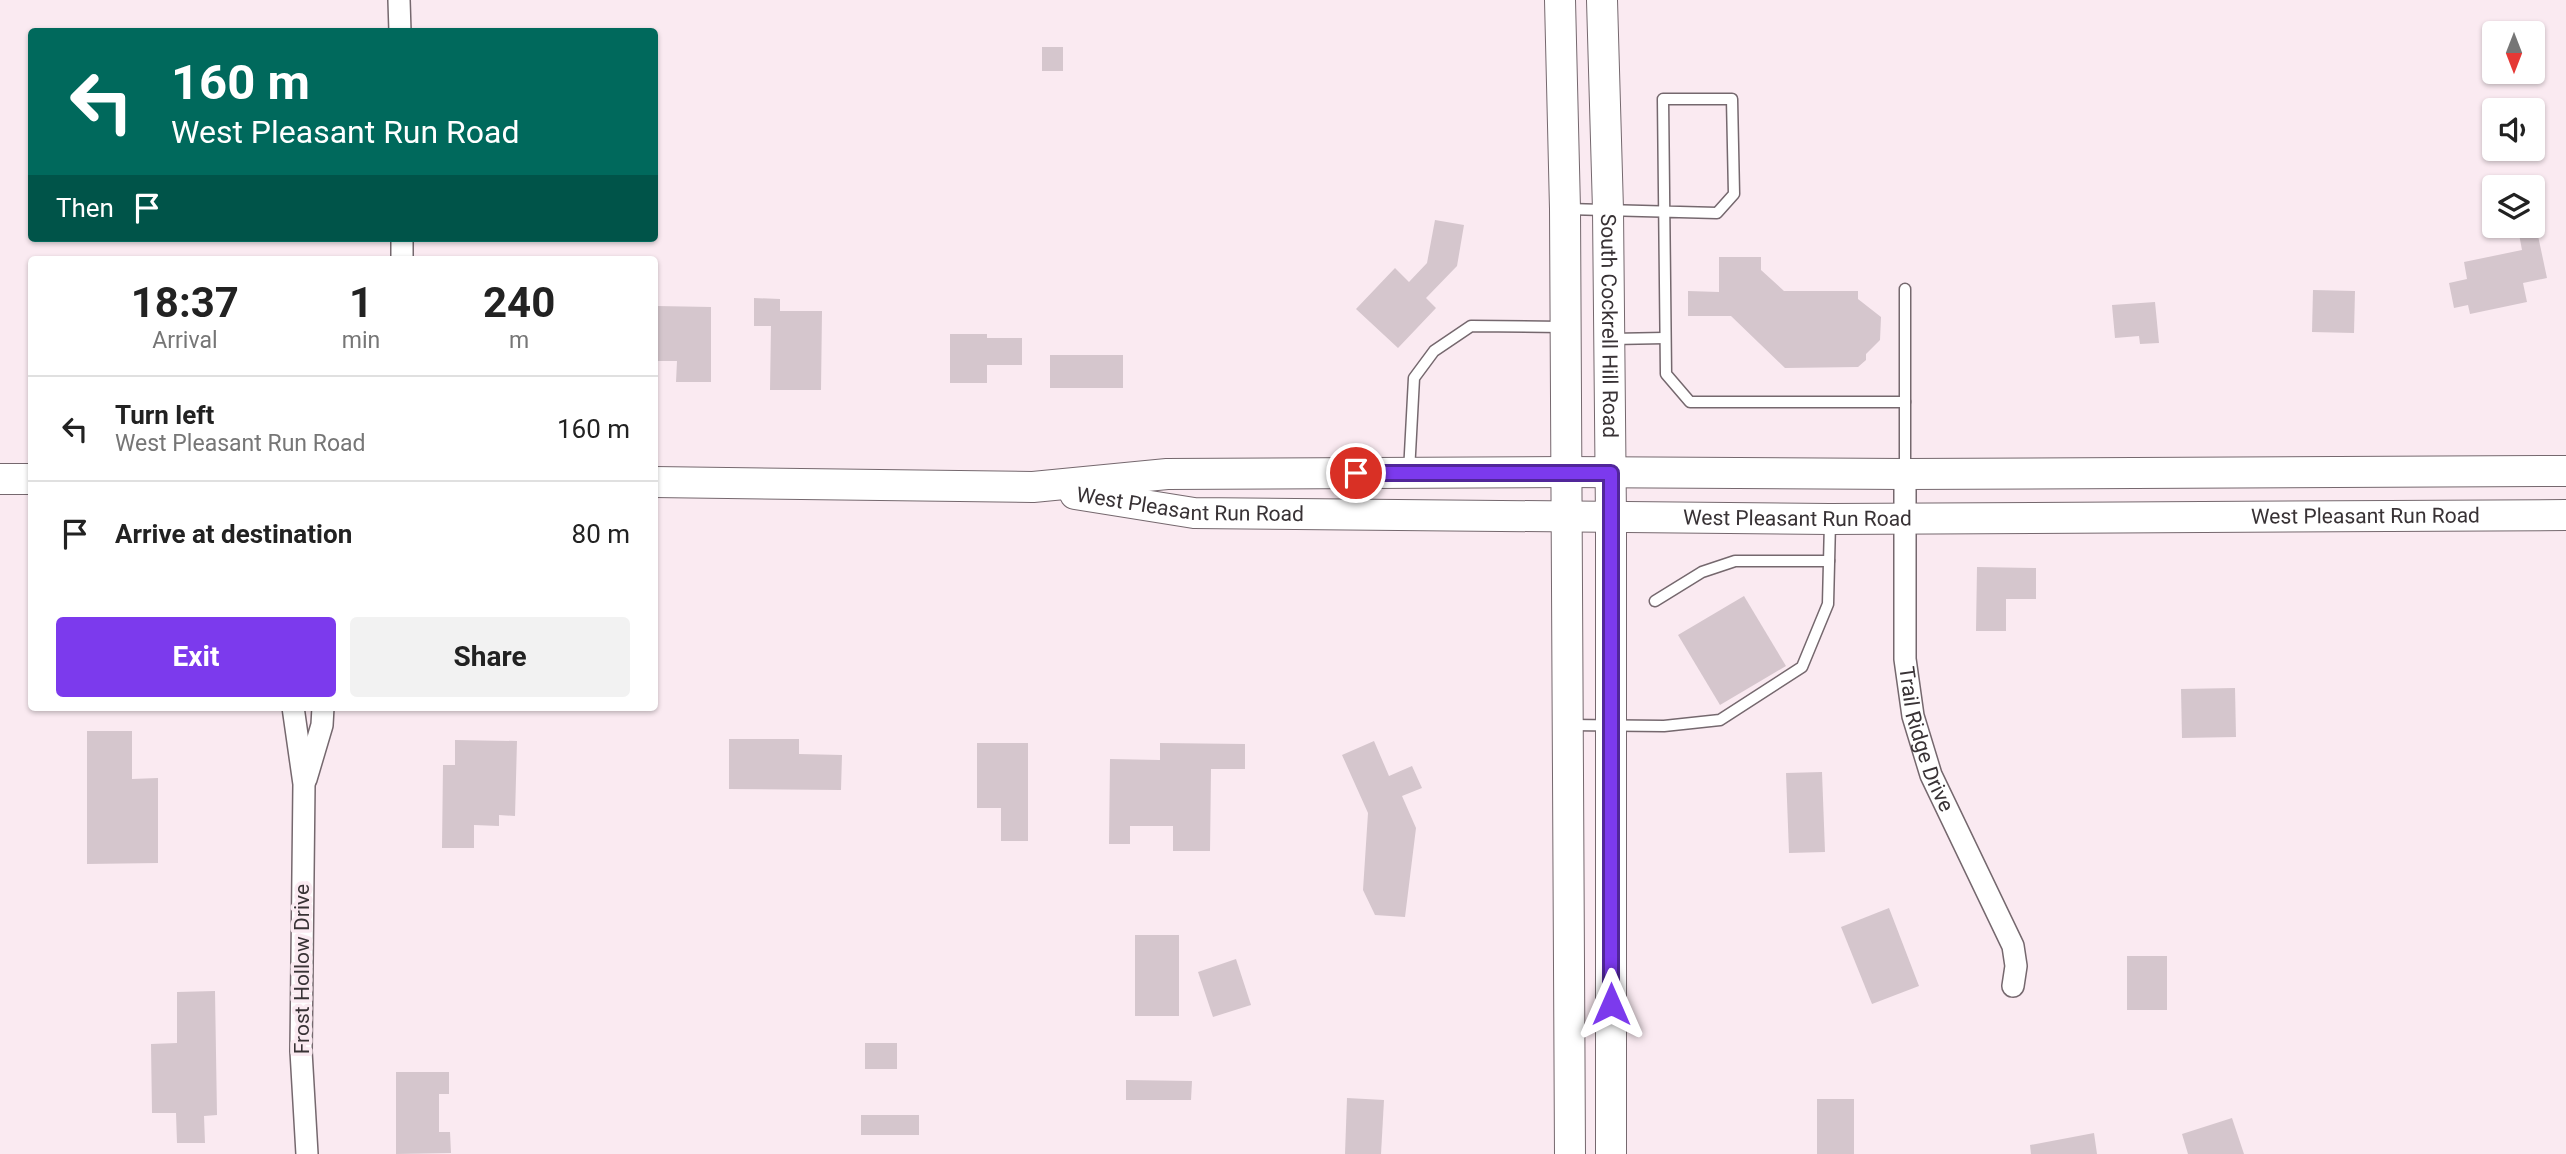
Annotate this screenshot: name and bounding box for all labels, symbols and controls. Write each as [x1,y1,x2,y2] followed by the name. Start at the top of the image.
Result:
[2482,21,2544,84] north arrow
[2482,21,2545,238] map controls
[171,54,310,111] text: 160 m
[56,56,147,147] icon: left
[2482,98,2545,161] button: sound
[171,113,520,151] text: West Pleasant Run Road
[2482,175,2545,238] button: layers
[128,189,166,227] icon: arrive
[56,193,114,223] text: Then
[1596,214,1622,438] street label: South Cockrell Hill Road
[131,278,239,327] text: 18:37
[349,278,373,327] text: 1
[483,278,555,327] text: 240
[152,327,218,354] text: Arrival
[342,327,380,354] text: min
[509,327,529,354] text: m
[115,400,214,430] text: Turn left
[56,410,94,448] icon: left
[557,414,630,444] text: 160 m
[115,430,366,457] text: West Pleasant Run Road
[1326,443,1386,503] pin
[1337,454,1375,492] icon: arrive
[1075,482,1304,526] street label: West Pleasant Run Road
[2251,503,2480,529] street label: West Pleasant Run Road
[1683,506,1912,531] street label: West Pleasant Run Road
[56,515,94,553] icon: arrive
[115,519,352,549] text: Arrive at destination
[572,519,630,549] text: 80 m
[56,617,336,697] button: Exit
[350,617,630,697] button: Share
[1894,665,1959,815] street label: Trail Ridge Drive
[290,884,314,1054] street label: Frost Hollow Drive
[1574,967,1648,1041] position arrow

